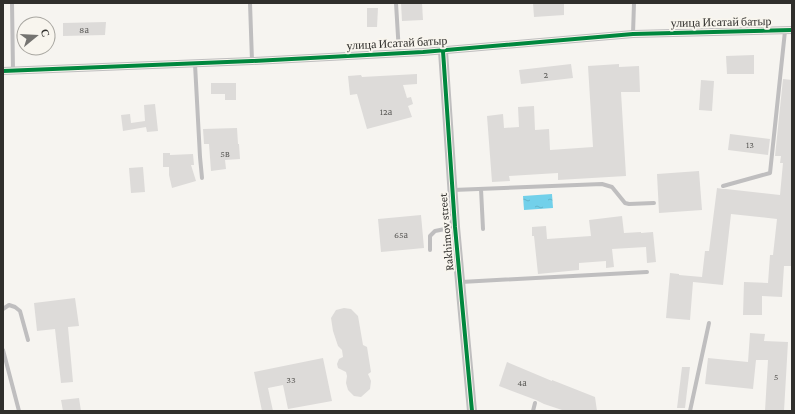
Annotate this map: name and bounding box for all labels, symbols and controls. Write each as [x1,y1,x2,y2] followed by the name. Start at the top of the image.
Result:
[670,14,772,30] street label: улица Исатай батыр
[16,16,56,56] north arrow
[79,24,89,35] house number: 8а
[39,27,52,39] text: С
[346,33,448,53] street label: улица Исатай батыр
[544,69,549,80] house number: 2
[380,106,393,117] house number: 12а
[746,139,754,150] house number: 13
[220,148,230,159] house number: 5в
[436,192,456,271] street label: Rakhimov street
[394,229,409,240] house number: 65а
[774,371,779,382] house number: 5
[286,374,296,385] house number: 33
[517,377,527,388] house number: 4а

